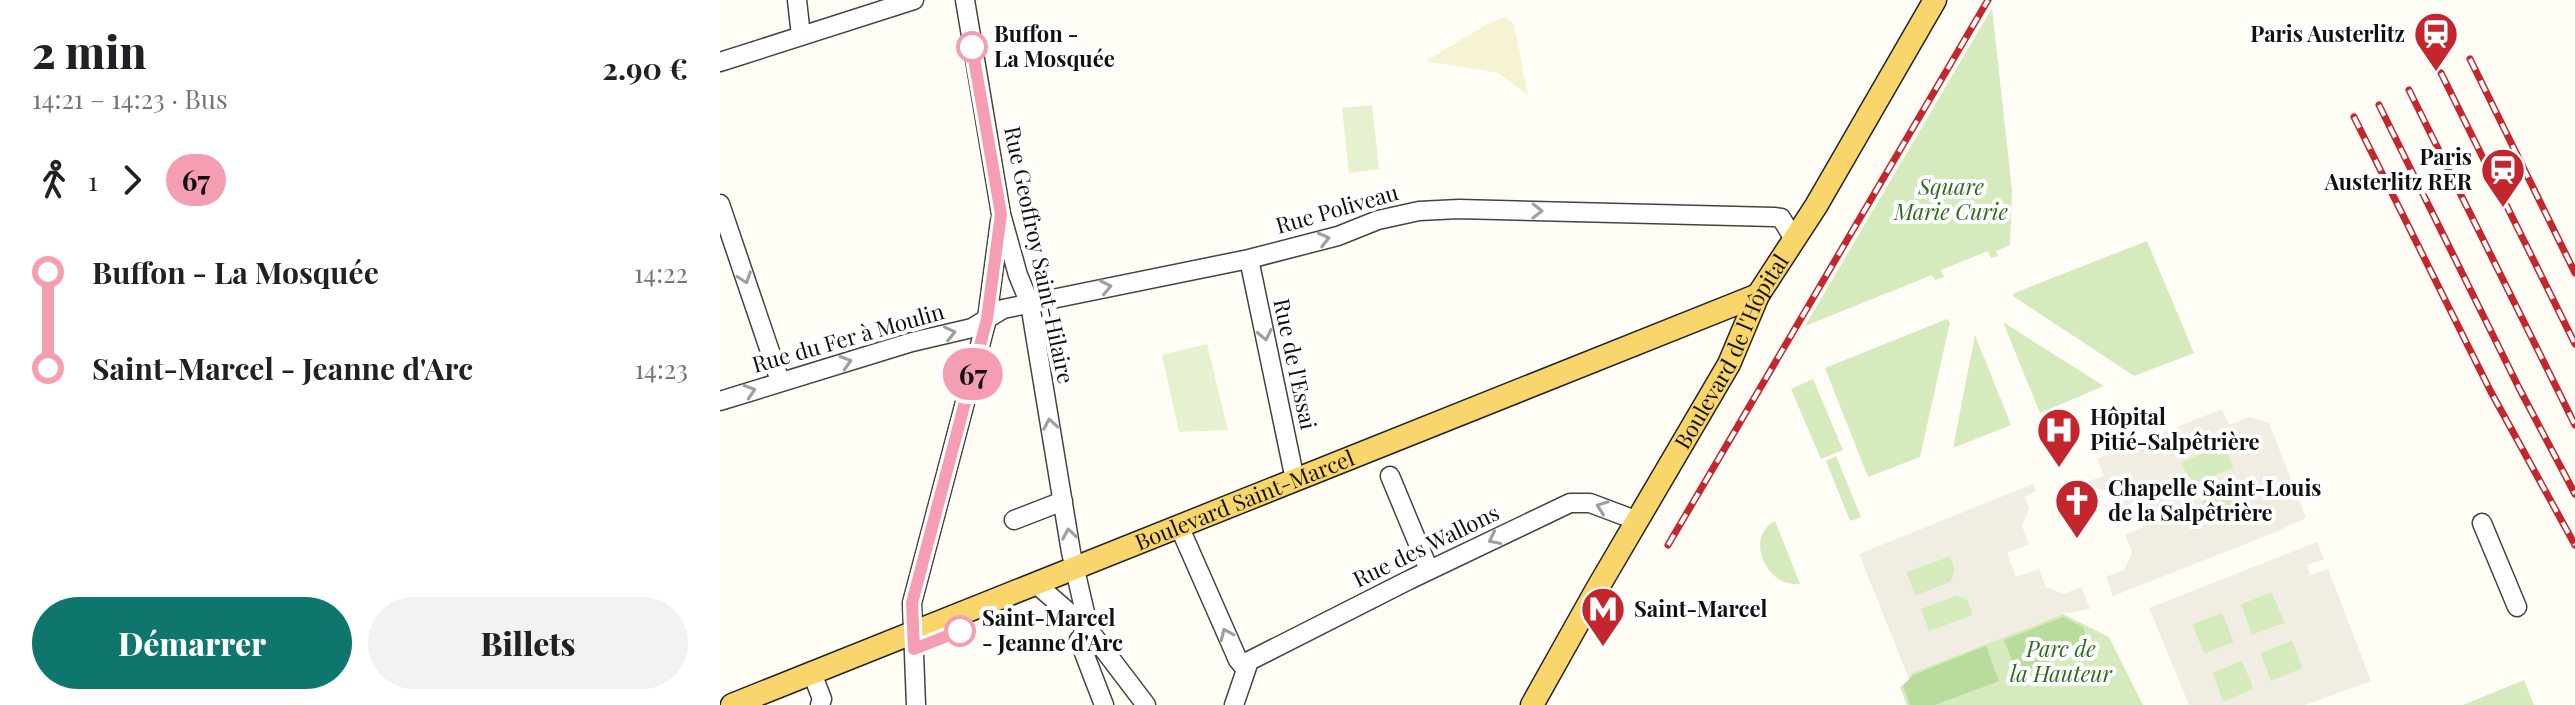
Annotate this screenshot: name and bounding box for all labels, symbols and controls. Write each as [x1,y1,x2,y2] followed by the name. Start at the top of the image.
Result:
[2412,10,2460,73] station icon: Paris Austerlitz
[994,18,1115,73] place label: Buffon - La Mosquée
[2250,18,2405,48] place label: Paris Austerlitz
[32,21,147,80] text: 2 min
[957,32,987,62] marker: Buffon - La Mosquée
[602,48,688,88] text: 2.90 €
[32,81,228,116] text: 14:21 – 14:23 · Bus
[998,123,1082,386] street label: Rue Geoffroy Saint-Hilaire
[2324,141,2473,196] place label: Paris Austerlitz RER
[2479,146,2527,209] station icon: Paris Austerlitz RER
[32,158,76,202] icon: walk
[110,158,154,202] icon: forward
[182,161,210,198] text: 67
[88,163,98,198] text: 1
[1893,171,2008,226] park label: Square Marie Curie
[1272,176,1402,240] street label: Rue Poliveau
[1531,202,1544,220] one-way arrow
[1317,232,1331,249] one-way arrow
[1666,248,1795,454] street label: Boulevard de l'Hôpital
[92,252,379,292] text: Buffon - La Mosquée
[634,255,688,290] text: 14:22
[735,271,751,285] one-way arrow
[1098,279,1112,296] one-way arrow
[748,295,947,379] street label: Rue du Fer à Moulin
[1267,295,1325,432] street label: Rue de l'Essai
[943,325,957,342] one-way arrow
[1255,328,1272,342] one-way arrow
[92,348,473,388] text: Saint-Marcel - Jeanne d'Arc
[937,348,1009,400] line badge: 67
[634,351,688,386] text: 14:23
[839,355,852,371] one-way arrow
[959,355,987,392] text: 67
[743,384,756,400] one-way arrow
[2090,401,2260,456] place label: Hôpital Pitié-Salpêtrière
[2035,406,2083,469] hospital icon: Hôpital Pitié-Salpêtrière
[1042,417,1059,431] one-way arrow
[1130,442,1358,557] street label: Boulevard Saint-Marcel
[2108,472,2322,527] place label: Chapelle Saint-Louis de la Salpêtrière
[2053,477,2101,540] church icon: Chapelle Saint-Louis de la Salpêtrière
[1347,497,1504,594] street label: Rue des Wallons
[1596,501,1610,517] one-way arrow
[1061,527,1078,541] one-way arrow
[1488,529,1503,545] one-way arrow
[1579,585,1627,648] metro station icon: Saint-Marcel
[1634,593,1767,623] place label: Saint-Marcel
[32,597,352,689] button: Démarrer
[368,597,688,689] button: Billets
[982,602,1123,657] place label: Saint-Marcel - Jeanne d'Arc
[945,616,975,646] marker: Saint-Marcel - Jeanne d'Arc
[1220,628,1236,642] one-way arrow
[2010,633,2113,688] park label: Parc de la Hauteur

